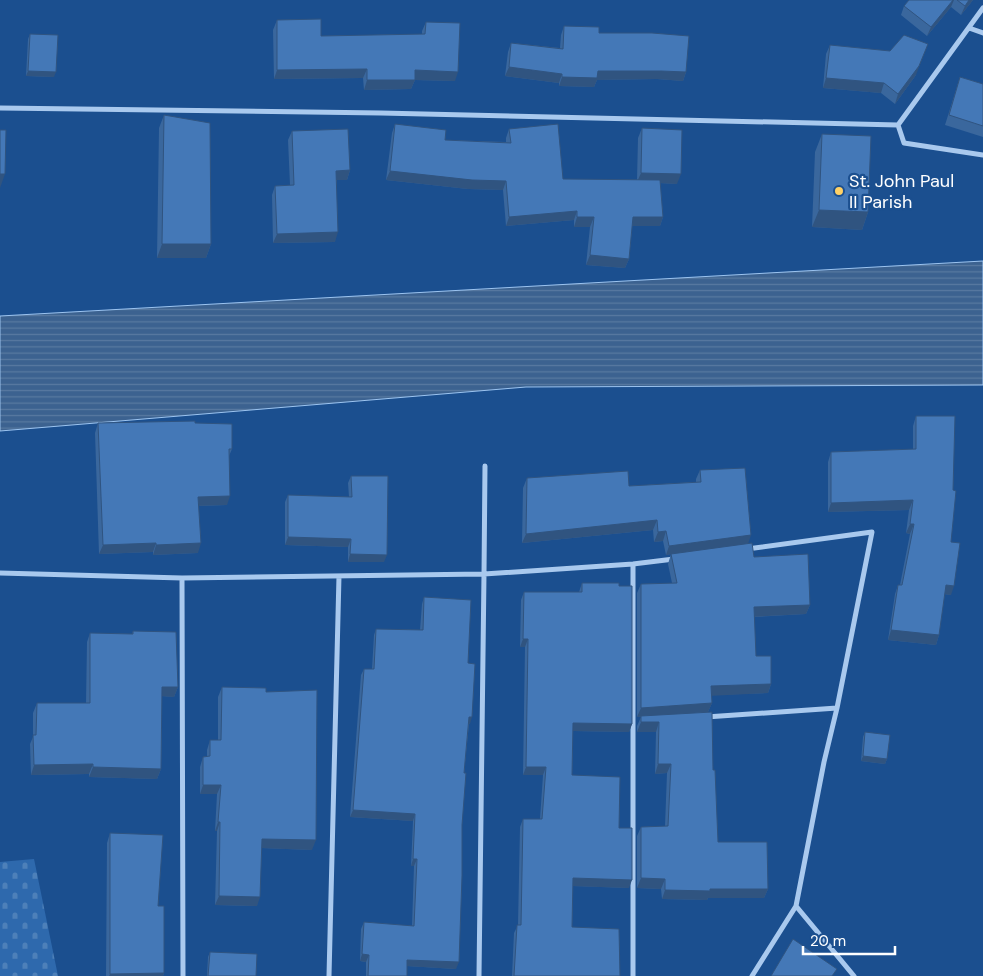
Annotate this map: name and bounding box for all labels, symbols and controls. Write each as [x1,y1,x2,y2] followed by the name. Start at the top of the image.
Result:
[849,169,954,214] place label: St. John Paul II Parish
[833,185,845,197] marker: St. John Paul II Parish
[803,924,896,956] scale bar
[810,931,846,951] text: 20 m

